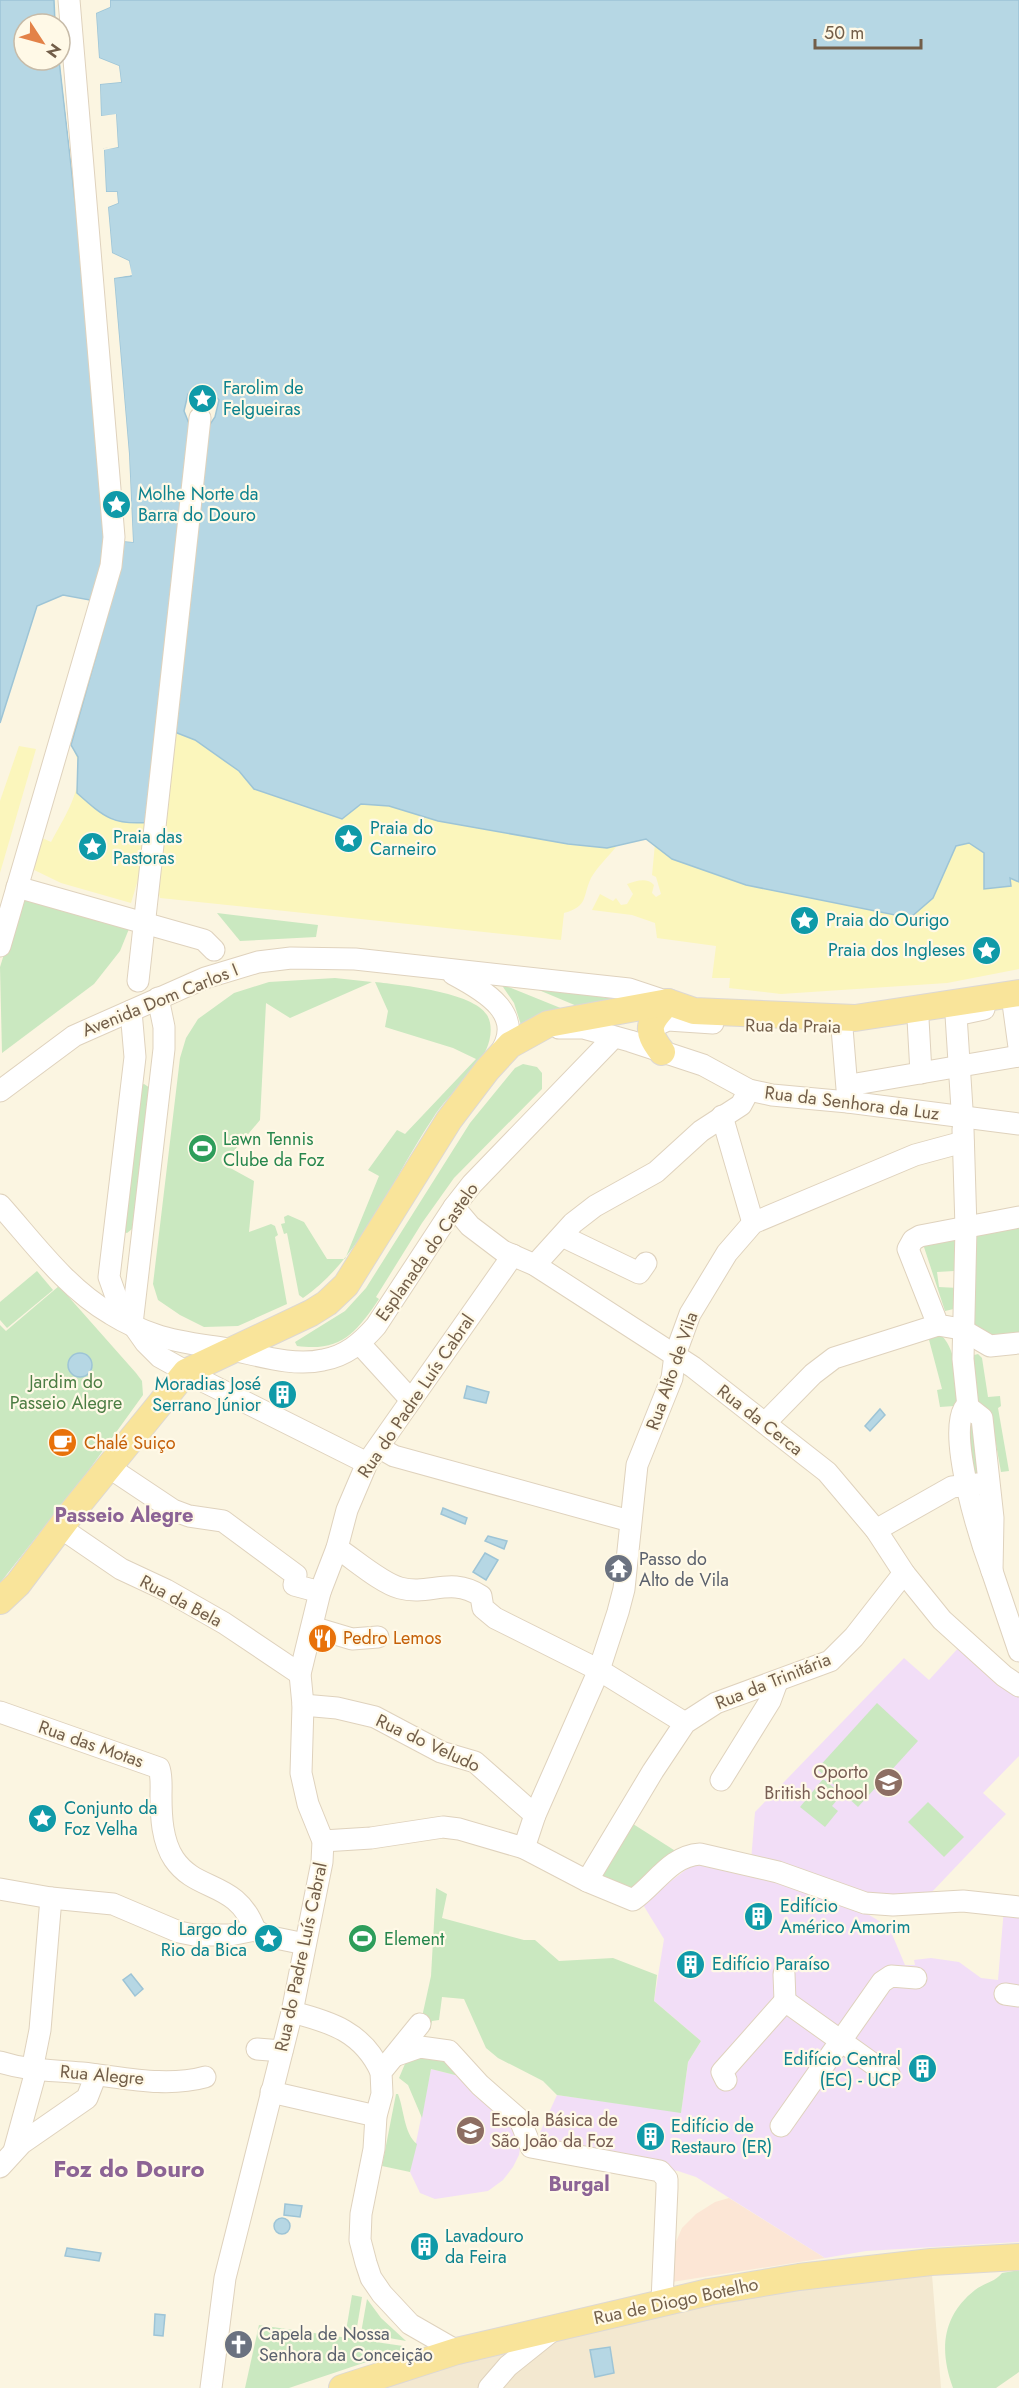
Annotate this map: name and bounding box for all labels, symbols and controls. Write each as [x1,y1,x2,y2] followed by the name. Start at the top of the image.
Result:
[12,12,72,72] north arrow
[815,12,922,50] scale bar
[824,20,864,46] text: 50 m
[41,39,67,62] text: N
[223,375,304,422] place label: Farolim de Felgueiras
[186,382,218,414] place icon: Farolim de Felgueiras
[138,481,259,528] place label: Molhe Norte da Barra do Douro
[101,488,133,520] place icon: Molhe Norte da Barra do Douro
[370,815,436,862] place label: Praia do Carneiro
[333,822,365,854] place icon: Praia do Carneiro
[113,824,182,871] place label: Praia das Pastoras
[76,831,108,863] place icon: Praia das Pastoras
[789,904,821,936] place icon: Praia do Ourigo
[826,907,949,933] place label: Praia do Ourigo
[970,934,1002,966] place icon: Praia dos Ingleses
[828,937,965,963] place label: Praia dos Ingleses
[78,957,242,1043] street label: Avenida Dom Carlos I
[745,1012,841,1040] street label: Rua da Praia
[763,1079,942,1127] street label: Rua da Senhora da Luz
[223,1126,325,1173] place label: Lawn Tennis Clube da Foz
[186,1133,218,1165] sports icon: Lawn Tennis Clube da Foz
[369,1177,485,1327] street label: Esplanada do Castelo
[640,1308,704,1434] street label: Rua Alto de Vila
[351,1309,481,1483] street label: Rua do Padre Luís Cabral
[10,1369,122,1416] park label: Jardim do Passeio Alegre
[152,1371,262,1418] place label: Moradias José Serrano Júnior
[266,1378,298,1410] building icon: Moradias José Serrano Júnior
[712,1378,808,1462] street label: Rua da Cerca
[47,1427,79,1459] cafe icon: Chalé Suiço
[84,1430,176,1456] place label: Chalé Suiço
[55,1501,193,1530] district label: Passeio Alegre
[639,1546,729,1593] place label: Passo do Alto de Vila
[602,1553,634,1585] temple icon: Passo do Alto de Vila
[135,1568,227,1634] street label: Rua da Bela
[306,1622,338,1654] restaurant icon: Pedro Lemos
[343,1625,441,1651] place label: Pedro Lemos
[711,1646,835,1716] street label: Rua da Trinitária
[372,1707,485,1779] street label: Rua do Veludo
[35,1714,147,1774] street label: Rua das Motas
[764,1759,868,1806] place label: Oporto British School
[873,1766,905,1798] school or university icon: Oporto British School
[64,1795,157,1842] place label: Conjunto da Foz Velha
[27,1802,59,1834] place icon: Conjunto da Foz Velha
[268,1860,334,2054] street label: Rua do Padre Luís Cabral
[780,1893,911,1940] place label: Edifício Américo Amorim
[743,1900,775,1932] building icon: Edifício Américo Amorim
[161,1916,247,1963] place label: Largo do Rio da Bica
[252,1923,284,1955] place icon: Largo do Rio da Bica
[347,1923,379,1955] sports icon: Element
[384,1926,445,1952] place label: Element
[675,1948,707,1980] building icon: Edifício Paraíso
[712,1951,830,1977] place label: Edifício Paraíso
[783,2046,901,2093] place label: Edifício Central (EC) - UCP
[906,2053,938,2085] building icon: Edifício Central (EC) - UCP
[59,2058,145,2092] street label: Rua Alegre
[491,2107,618,2154] place label: Escola Básica de São João da Foz
[671,2113,772,2160] place label: Edifício de Restauro (ER)
[454,2114,486,2146] school or university icon: Escola Básica de São João da Foz
[634,2120,666,2152] building icon: Edifício de Restauro (ER)
[53,2151,205,2186] district label: Foz do Douro
[548,2170,610,2199] district label: Burgal
[445,2223,524,2270] place label: Lavadouro da Feira
[408,2230,440,2262] building icon: Lavadouro da Feira
[591,2271,761,2331] street label: Rua de Diogo Botelho
[259,2321,433,2368] place label: Capela de Nossa Senhora da Conceição
[222,2328,254,2360] church icon: Capela de Nossa Senhora da Conceição

